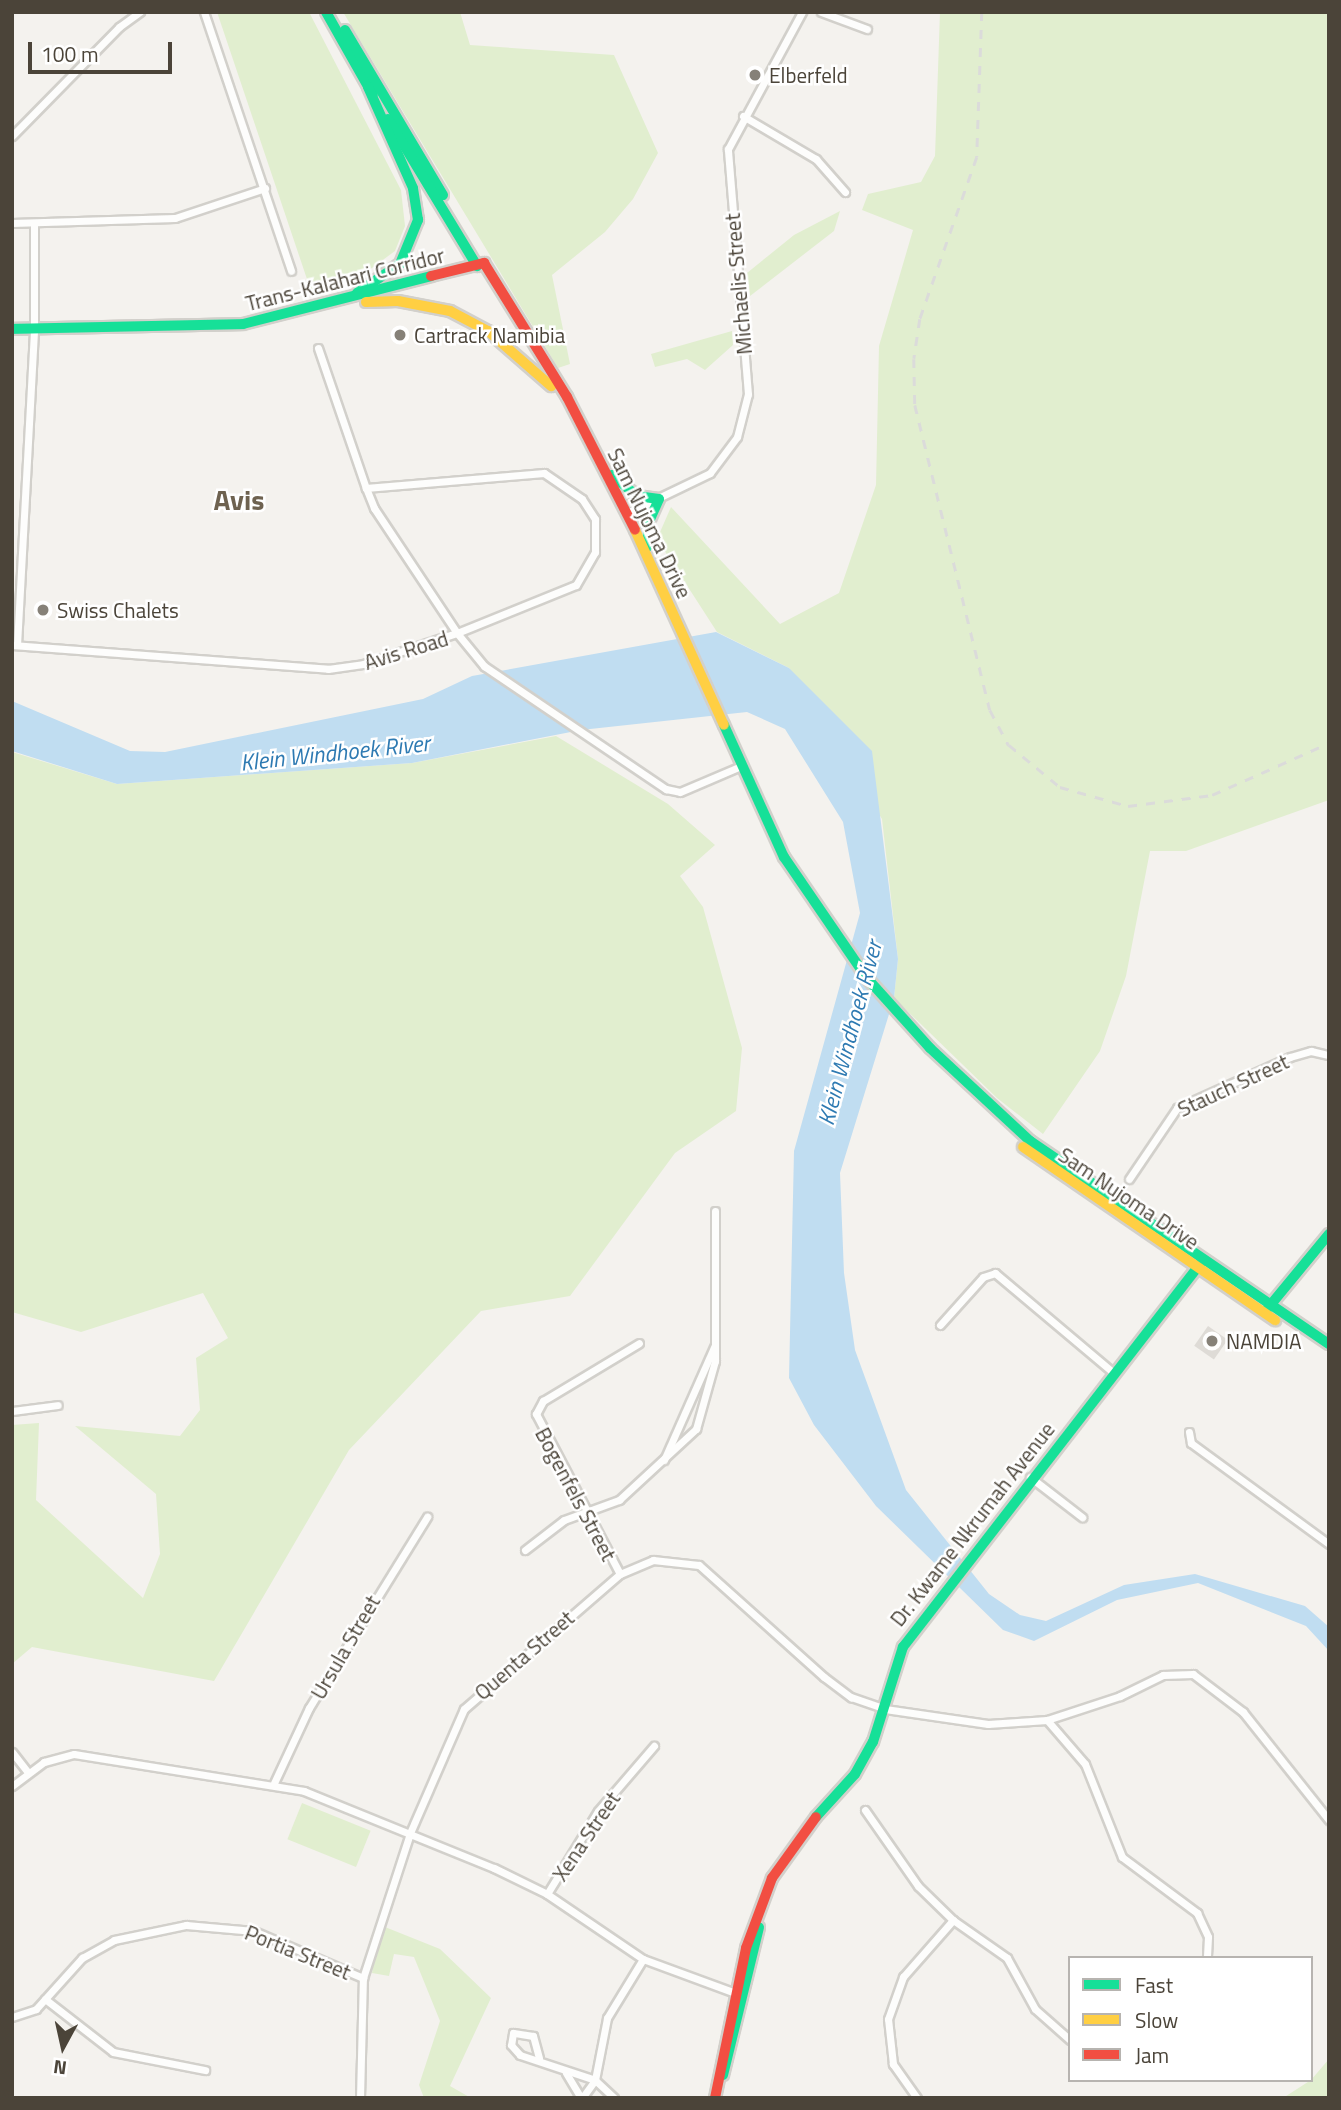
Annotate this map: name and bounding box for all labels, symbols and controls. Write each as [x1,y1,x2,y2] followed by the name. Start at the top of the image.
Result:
[32,28,175,72] scale bar
[41,38,98,70] text: 100 m
[769,62,848,88] place label: Elberfeld
[747,67,763,83] marker: Elberfeld
[719,212,757,356] street label: Michaelis Street
[243,242,447,316] street label: Trans-Kalahari Corridor
[414,322,565,348] place label: Cartrack Namibia
[392,327,408,343] marker: Cartrack Namibia
[603,444,697,602] street label: Sam Nujoma Drive
[214,483,264,517] district label: Avis
[57,597,179,623] place label: Swiss Chalets
[35,602,51,618] marker: Swiss Chalets
[361,625,451,675] street label: Avis Road
[239,729,431,777] water label: Klein Windhoek River
[812,938,888,1128] water label: Klein Windhoek River
[1174,1048,1292,1122] street label: Stauch Street
[1054,1142,1204,1254] street label: Sam Nujoma Drive
[1226,1328,1302,1354] place label: NAMDIA
[1204,1333,1220,1349] marker: NAMDIA
[885,1417,1059,1631] street label: Dr. Kwame Nkrumah Avenue
[530,1423,622,1565] street label: Bogenfels Street
[305,1591,385,1703] street label: Ursula Street
[469,1605,579,1705] street label: Quenta Street
[547,1786,625,1886] street label: Xena Street
[241,1919,355,1985] street label: Portia Street
[1068,1956,1313,2082] legend
[1135,1969,1173,2001] text: Fast
[1135,2004,1178,2036] text: Slow
[28,2012,98,2082] north arrow
[1135,2039,1169,2071] text: Jam
[51,2053,69,2084] text: N

